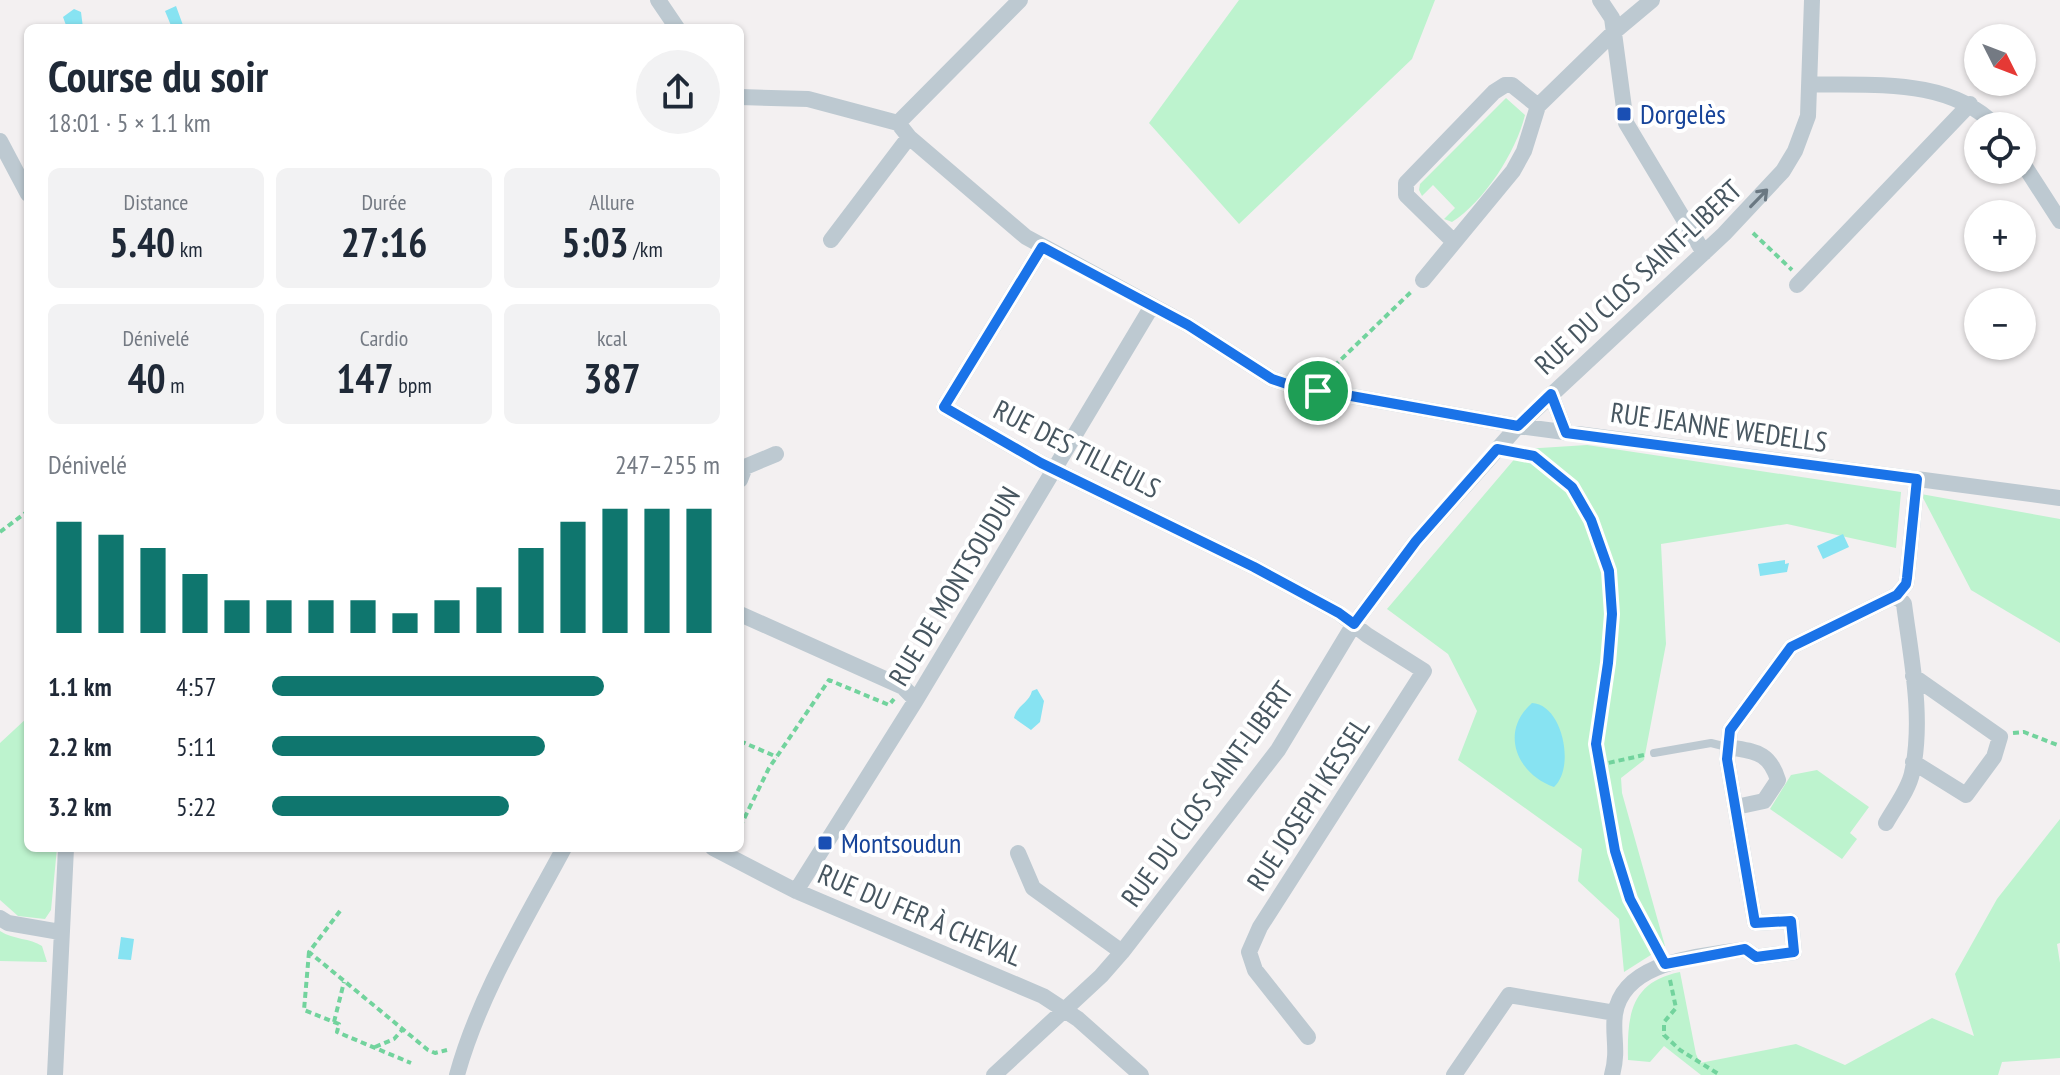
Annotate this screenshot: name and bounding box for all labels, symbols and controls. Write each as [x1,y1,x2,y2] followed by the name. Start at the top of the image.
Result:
[1964,24,2036,96] north arrow
[1964,24,2036,360] map controls
[48,47,268,104] text: Course du soir
[636,50,720,134] button: share
[1640,95,1726,132] place label: Dorgelès
[1615,105,1633,123] marker: Dorgelès
[48,106,211,139] text: 18:01 · 5 × 1.1 km
[1964,112,2036,184] button: locate
[1526,171,1749,382] street label: RUE DU CLOS SAINT-LIBERT
[124,188,188,216] text: Distance
[361,188,407,216] text: Durée
[589,188,635,216] text: Allure
[1750,189,1768,209] one-way arrow
[1964,200,2036,272] button: +
[109,216,175,268] text: 5.40
[341,216,427,268] text: 27:16
[561,216,629,268] text: 5:03
[175,235,203,263] text: km
[629,235,663,263] text: /km
[1964,288,2036,360] button: −
[123,324,189,352] text: Dénivelé
[360,324,408,352] text: Cardio
[597,324,627,352] text: kcal
[127,352,166,404] text: 40
[336,352,394,404] text: 147
[583,352,641,404] text: 387
[1284,357,1352,425] pin
[1296,369,1340,413] icon: arrive
[166,371,185,399] text: m
[394,371,432,399] text: bpm
[988,391,1167,506] street label: RUE DES TILLEULS
[1608,393,1830,460] street label: RUE JEANNE WEDELLS
[48,448,127,481] text: Dénivelé
[615,448,720,481] text: 247–255 m
[880,479,1028,692] street label: RUE DE MONTSOUDUN
[48,670,112,703] text: 1.1 km
[176,670,216,703] text: 4:57
[1112,673,1301,914] street label: RUE DU CLOS SAINT-LIBERT
[1238,710,1378,897] street label: RUE JOSEPH KESSEL
[48,730,112,763] text: 2.2 km
[176,730,216,763] text: 5:11
[48,790,112,823] text: 3.2 km
[176,790,216,823] text: 5:22
[841,824,961,861] place label: Montsoudun
[816,834,834,852] marker: Montsoudun
[813,855,1028,974] street label: RUE DU FER À CHEVAL

